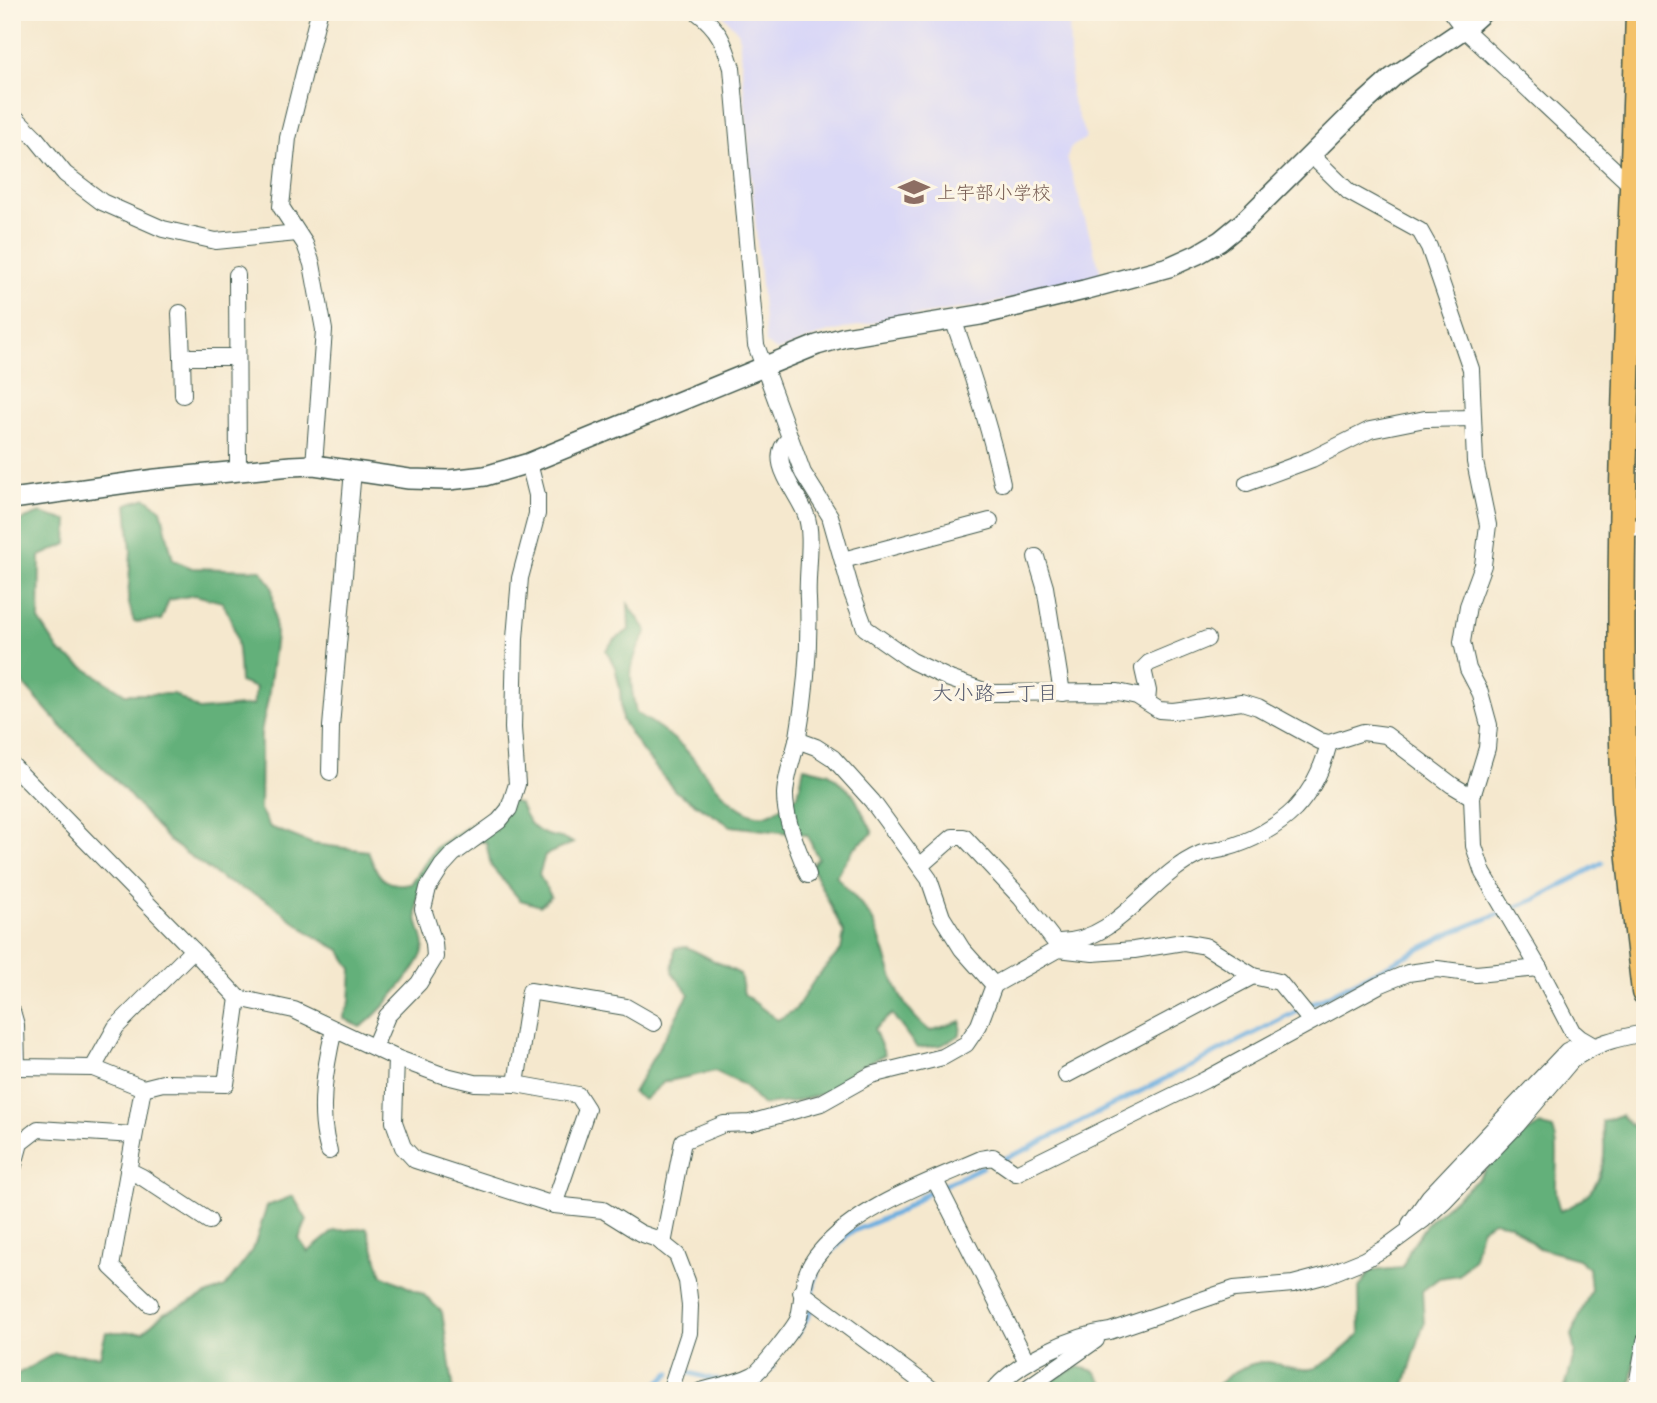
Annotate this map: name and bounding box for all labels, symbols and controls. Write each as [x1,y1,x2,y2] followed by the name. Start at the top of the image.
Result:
[897,175,931,209] school or university icon: 上宇部小学校
[937,181,1051,205] place label: 上宇部小学校
[932,680,1058,707] district label: 大小路一丁目

